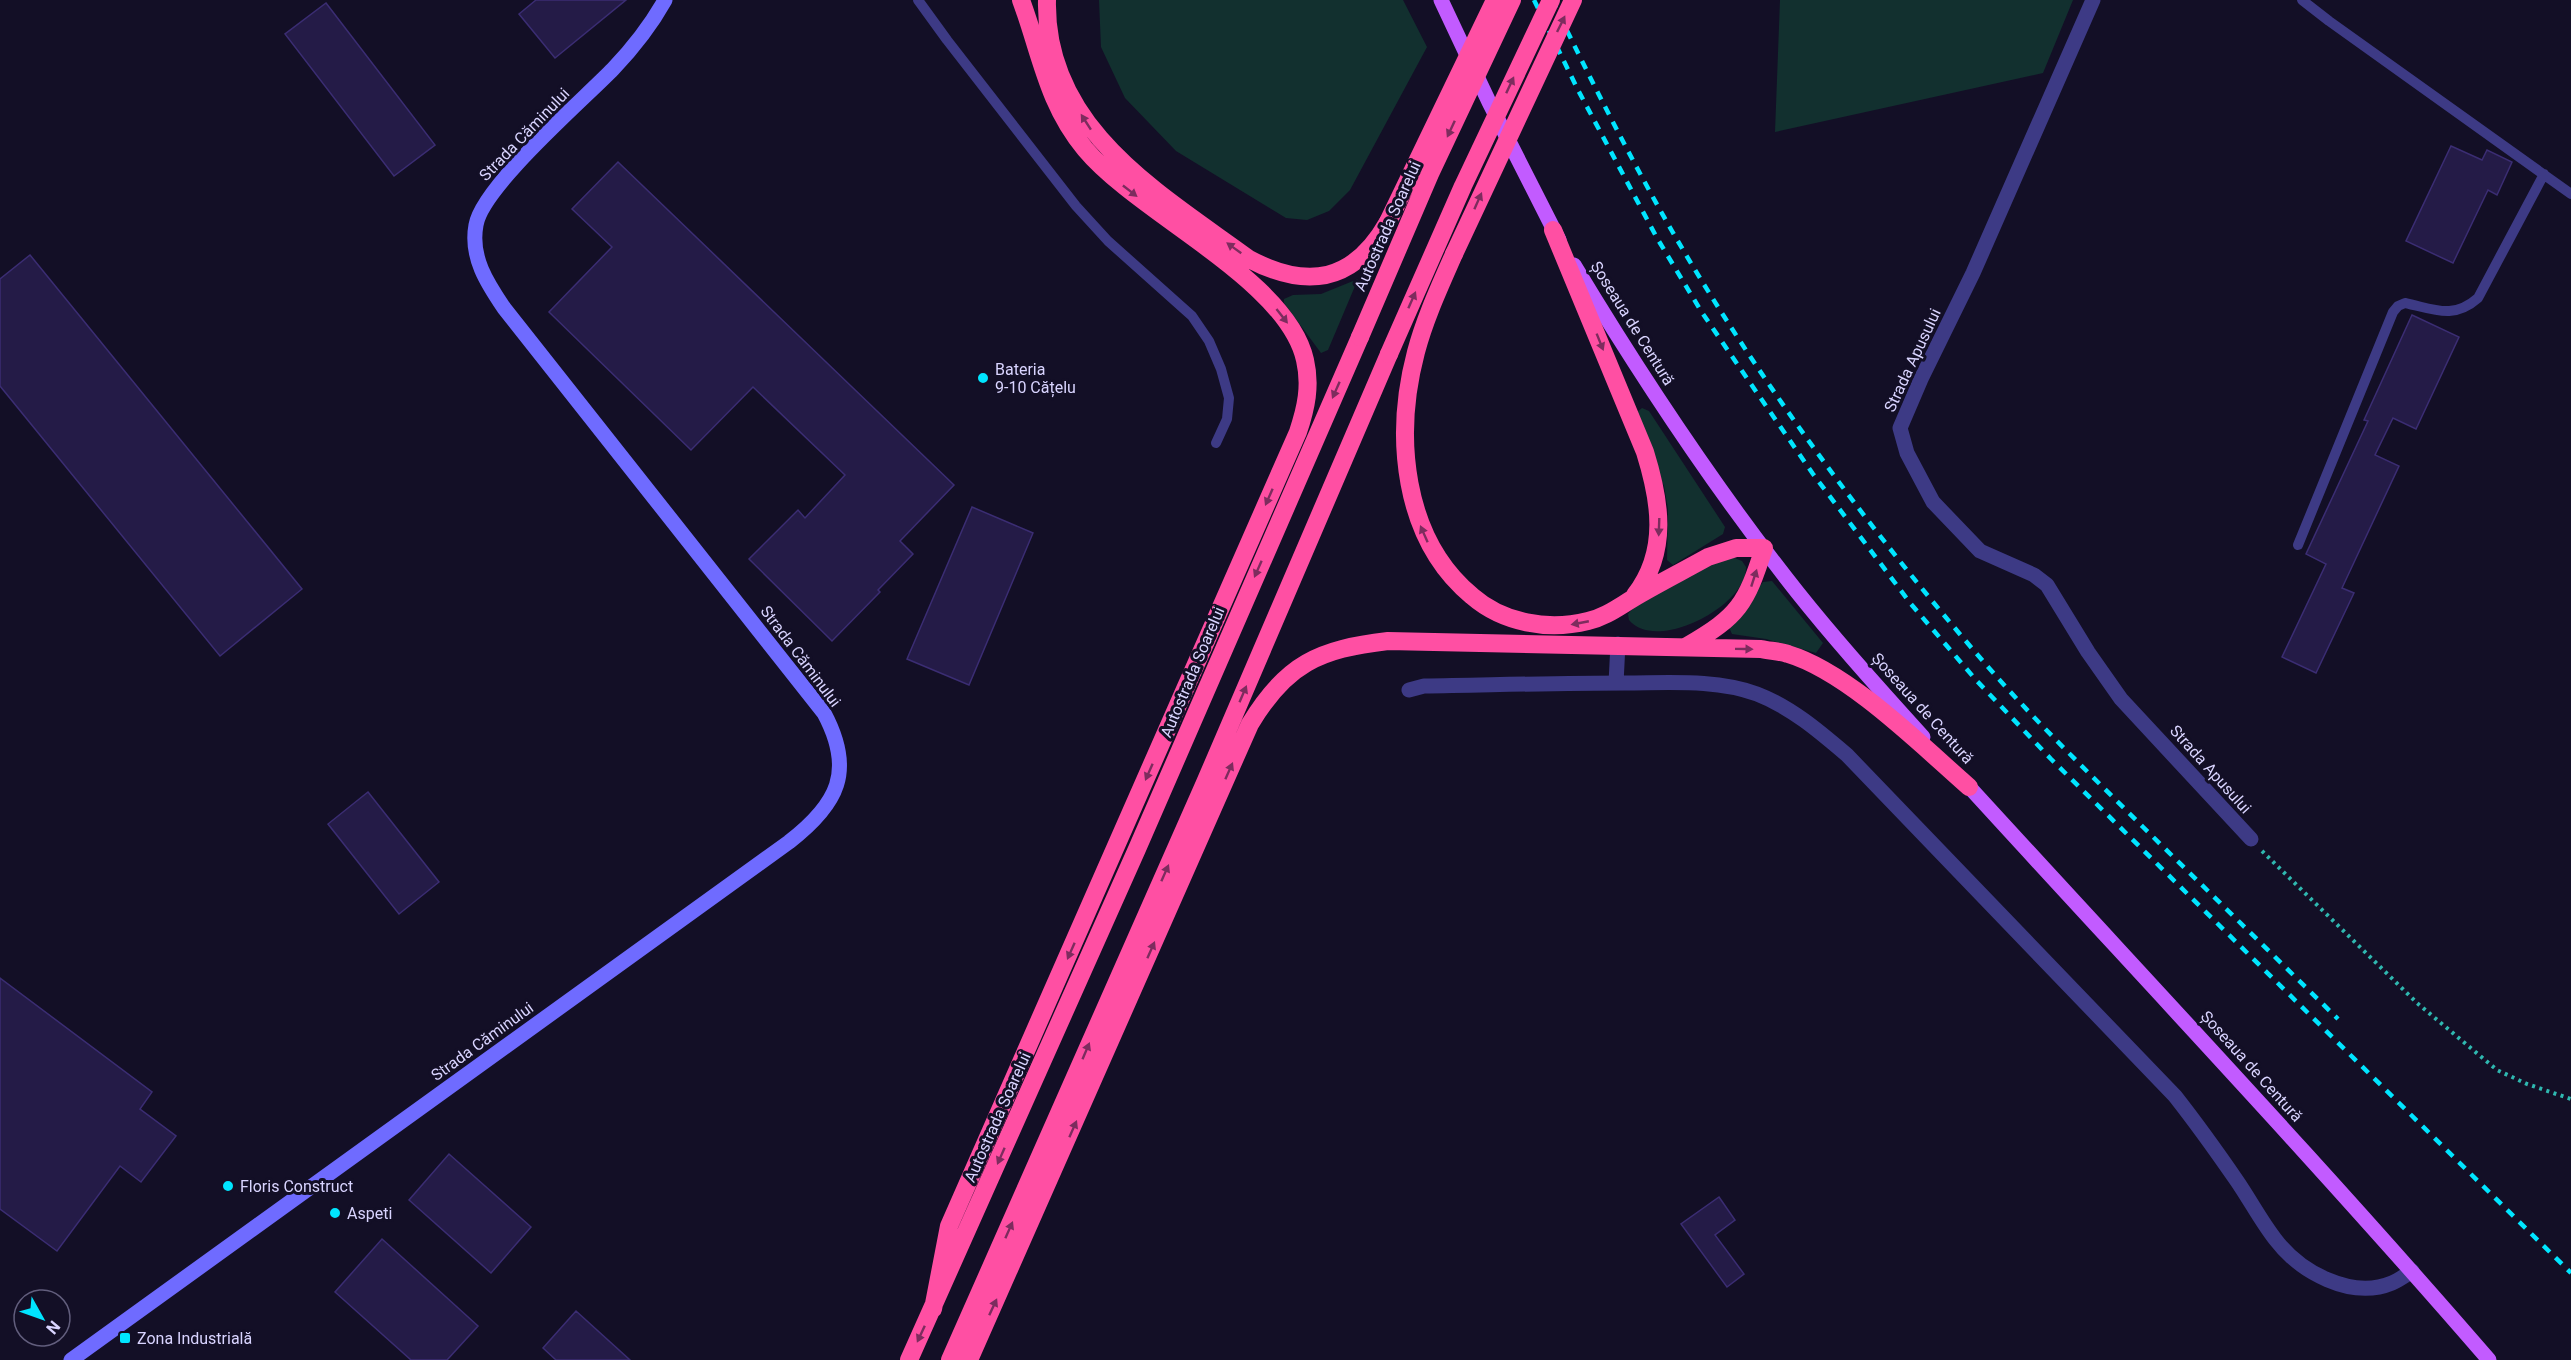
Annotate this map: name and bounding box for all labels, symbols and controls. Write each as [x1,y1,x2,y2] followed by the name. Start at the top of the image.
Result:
[1557,16,1566,33] one-way arrow
[1506,76,1515,93] one-way arrow
[475,84,573,185] street label: Strada Căminului
[1081,114,1092,130] one-way arrow
[1447,120,1456,137] one-way arrow
[1350,158,1425,294] street label: Autostrada Soarelui
[1122,184,1138,197] one-way arrow
[1473,191,1483,209] one-way arrow
[1226,242,1241,254] one-way arrow
[1586,258,1678,389] street label: Șoseaua de Centură
[1408,292,1417,309] one-way arrow
[1880,305,1945,415] street label: Strada Apusului
[1275,309,1287,324] one-way arrow
[1595,334,1605,352] one-way arrow
[995,360,1076,398] place label: Bateria 9-10 Cățelu
[976,371,990,385] marker: Bateria 9-10 Cățelu
[1332,382,1341,399] one-way arrow
[1264,489,1274,507] one-way arrow
[1654,517,1664,536] one-way arrow
[1419,524,1429,542] one-way arrow
[1253,560,1263,578] one-way arrow
[1750,569,1759,587] one-way arrow
[756,602,845,711] street label: Strada Căminului
[1156,604,1229,740] street label: Autostrada Soarelui
[1570,619,1589,628] one-way arrow
[1734,644,1753,653] one-way arrow
[1867,649,1977,768] street label: Șoseaua de Centură
[1239,685,1248,703] one-way arrow
[2166,721,2255,817] street label: Strada Apusului
[1224,762,1234,780] one-way arrow
[1145,764,1154,781] one-way arrow
[1160,863,1170,881] one-way arrow
[1066,942,1075,960] one-way arrow
[1147,942,1156,959] one-way arrow
[428,998,537,1085] street label: Strada Căminului
[2196,1007,2306,1126] street label: Șoseaua de Centură
[1082,1043,1091,1060] one-way arrow
[960,1049,1035,1185] street label: Autostrada Soarelui
[1068,1120,1077,1137] one-way arrow
[996,1148,1006,1166] one-way arrow
[240,1177,353,1196] place label: Floris Construct
[221,1179,235,1193] marker: Floris Construct
[347,1204,392,1223] place label: Aspeti
[328,1206,342,1220] marker: Aspeti
[1004,1221,1014,1239] one-way arrow
[12,1288,72,1348] north arrow
[988,1298,997,1315] one-way arrow
[42,1317,64,1338] text: N
[916,1326,925,1343] one-way arrow
[137,1329,252,1348] place label: Zona Industrială
[118,1331,132,1345] marker: Zona Industrială

